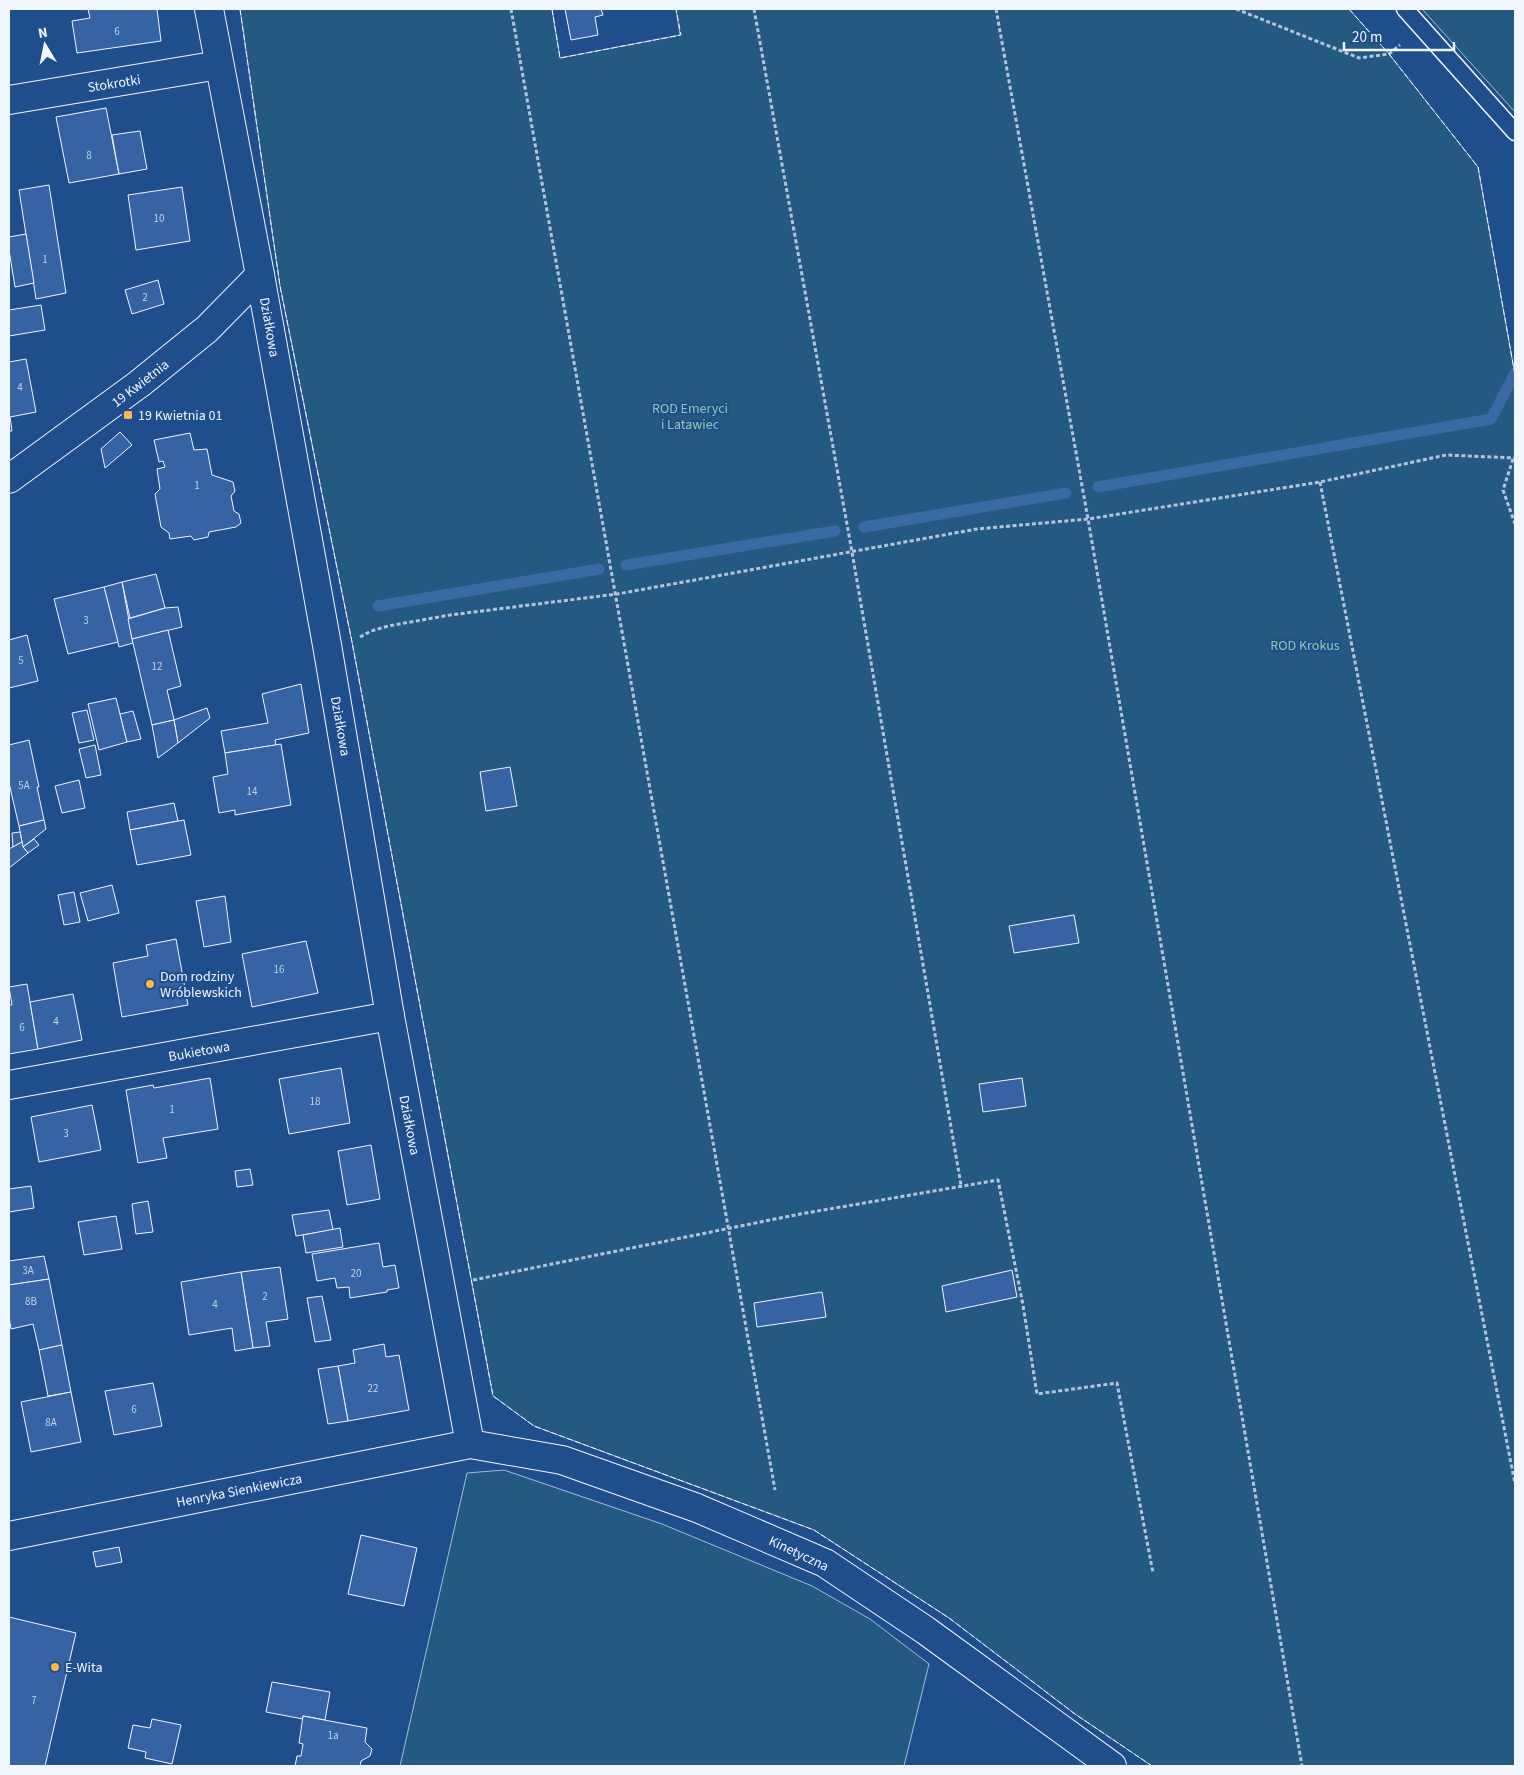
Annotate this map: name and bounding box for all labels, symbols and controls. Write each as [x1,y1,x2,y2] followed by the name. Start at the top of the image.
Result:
[20,20,70,70] north arrow
[1344,20,1454,52] scale bar
[37,23,49,44] text: N
[114,24,120,39] house number: 6
[1352,27,1382,48] text: 20 m
[86,70,142,98] street label: Stokrotki
[86,148,92,163] house number: 8
[154,211,164,226] house number: 10
[42,252,48,267] house number: 1
[142,290,148,305] house number: 2
[254,296,284,359] street label: Działkowa
[108,355,173,413] street label: 19 Kwietnia
[17,380,23,395] house number: 4
[652,399,728,435] park label: ROD Emeryci i Latawiec
[138,406,223,426] place label: 19 Kwietnia 01
[122,409,134,421] marker: 19 Kwietnia 01
[194,478,200,493] house number: 1
[83,613,89,628] house number: 3
[1270,636,1340,656] park label: ROD Krokus
[18,653,24,668] house number: 5
[152,659,162,674] house number: 12
[325,695,355,758] street label: Działkowa
[18,778,30,793] house number: 5A
[247,784,258,799] house number: 14
[274,962,285,977] house number: 16
[160,967,242,1003] place label: Dom rodziny Wróblewskich
[144,978,156,990] marker: Dom rodziny Wróblewskich
[53,1014,59,1029] house number: 4
[19,1020,25,1035] house number: 6
[167,1037,231,1067] street label: Bukietowa
[310,1094,321,1109] house number: 18
[393,1094,425,1157] street label: Działkowa
[169,1102,175,1117] house number: 1
[63,1126,69,1141] house number: 3
[22,1263,34,1278] house number: 3A
[351,1266,361,1281] house number: 20
[262,1289,268,1304] house number: 2
[25,1294,37,1309] house number: 8B
[212,1297,218,1312] house number: 4
[368,1381,378,1396] house number: 22
[131,1402,137,1417] house number: 6
[45,1415,57,1430] house number: 8A
[175,1469,304,1513] street label: Henryka Sienkiewicza
[765,1531,832,1577] street label: Kinetyczna
[65,1658,103,1678] place label: E-Wita
[49,1661,61,1673] marker: E-Wita
[31,1693,37,1708] house number: 7
[327,1728,339,1743] house number: 1a

